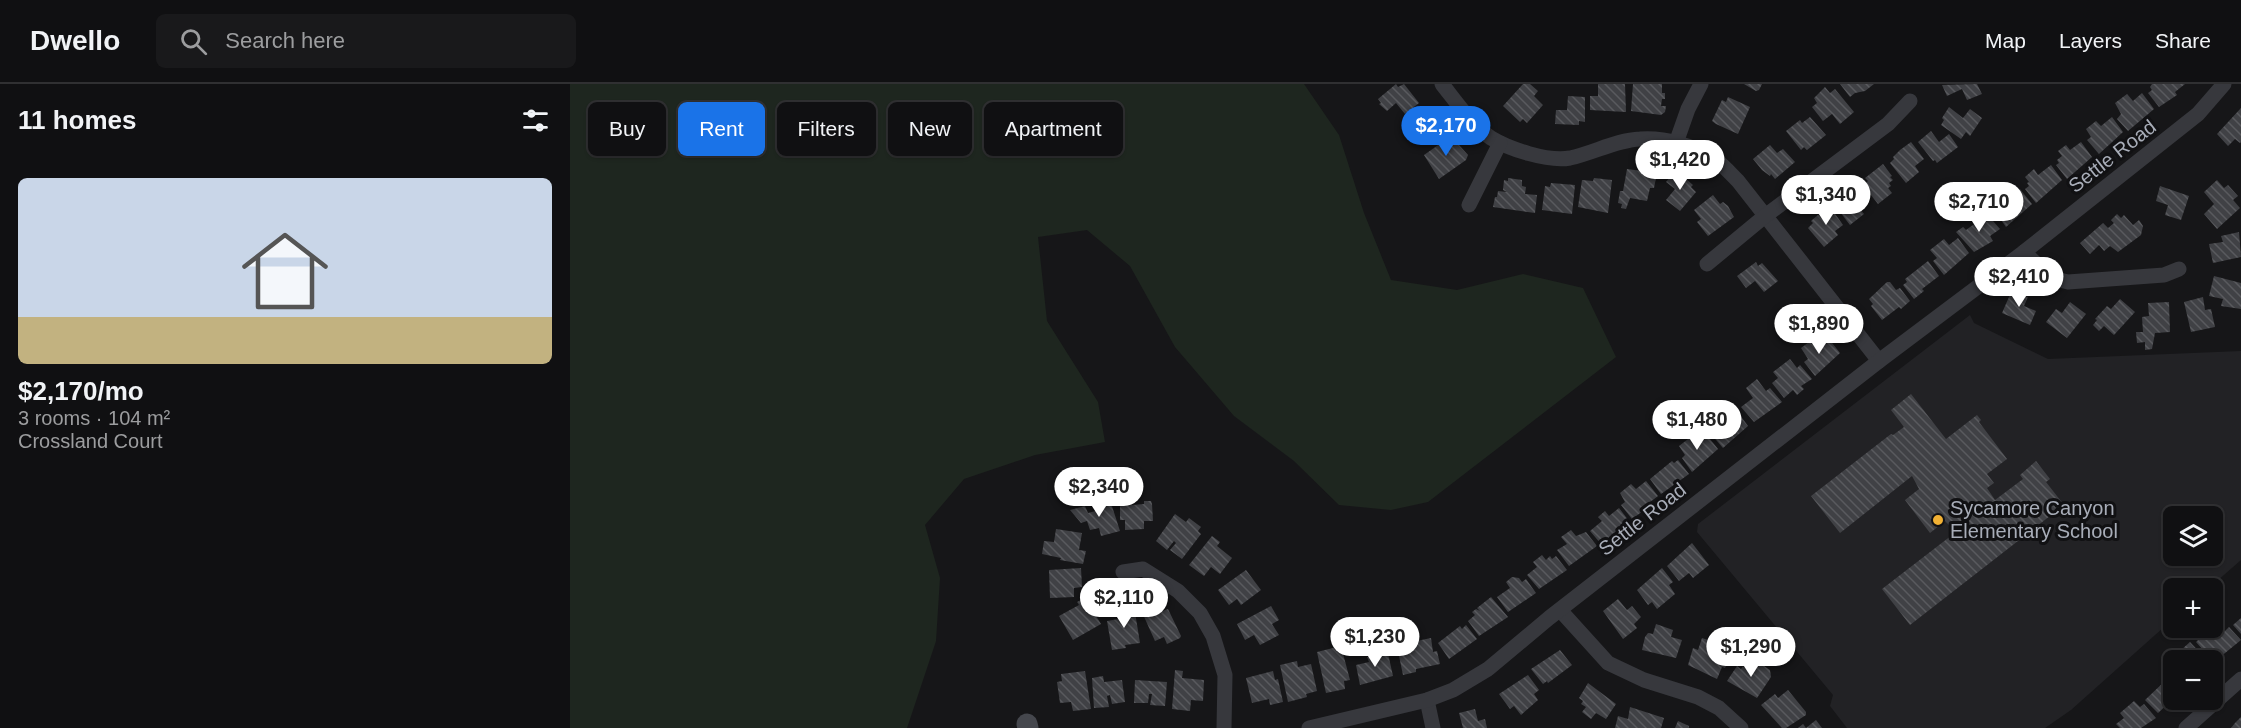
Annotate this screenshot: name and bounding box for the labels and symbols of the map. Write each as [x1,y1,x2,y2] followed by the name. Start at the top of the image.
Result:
[1397,106,1495,157] pin: $2,170
[2064,115,2160,197] street label: Settle Road
[1631,140,1729,191] pin: $1,420
[1777,175,1875,226] pin: $1,340
[1930,182,2028,233] pin: $2,710
[1970,257,2068,308] pin: $2,410
[1770,304,1868,355] pin: $1,890
[1648,400,1746,451] pin: $1,480
[1050,467,1148,518] pin: $2,340
[1594,478,1690,560] street label: Settle Road
[1950,497,2118,542] place label: Sycamore Canyon Elementary School
[1931,513,1945,527] marker: Sycamore Canyon Elementary School
[1075,578,1173,629] pin: $2,110
[1326,617,1424,668] pin: $1,230
[1702,627,1800,678] pin: $1,290

